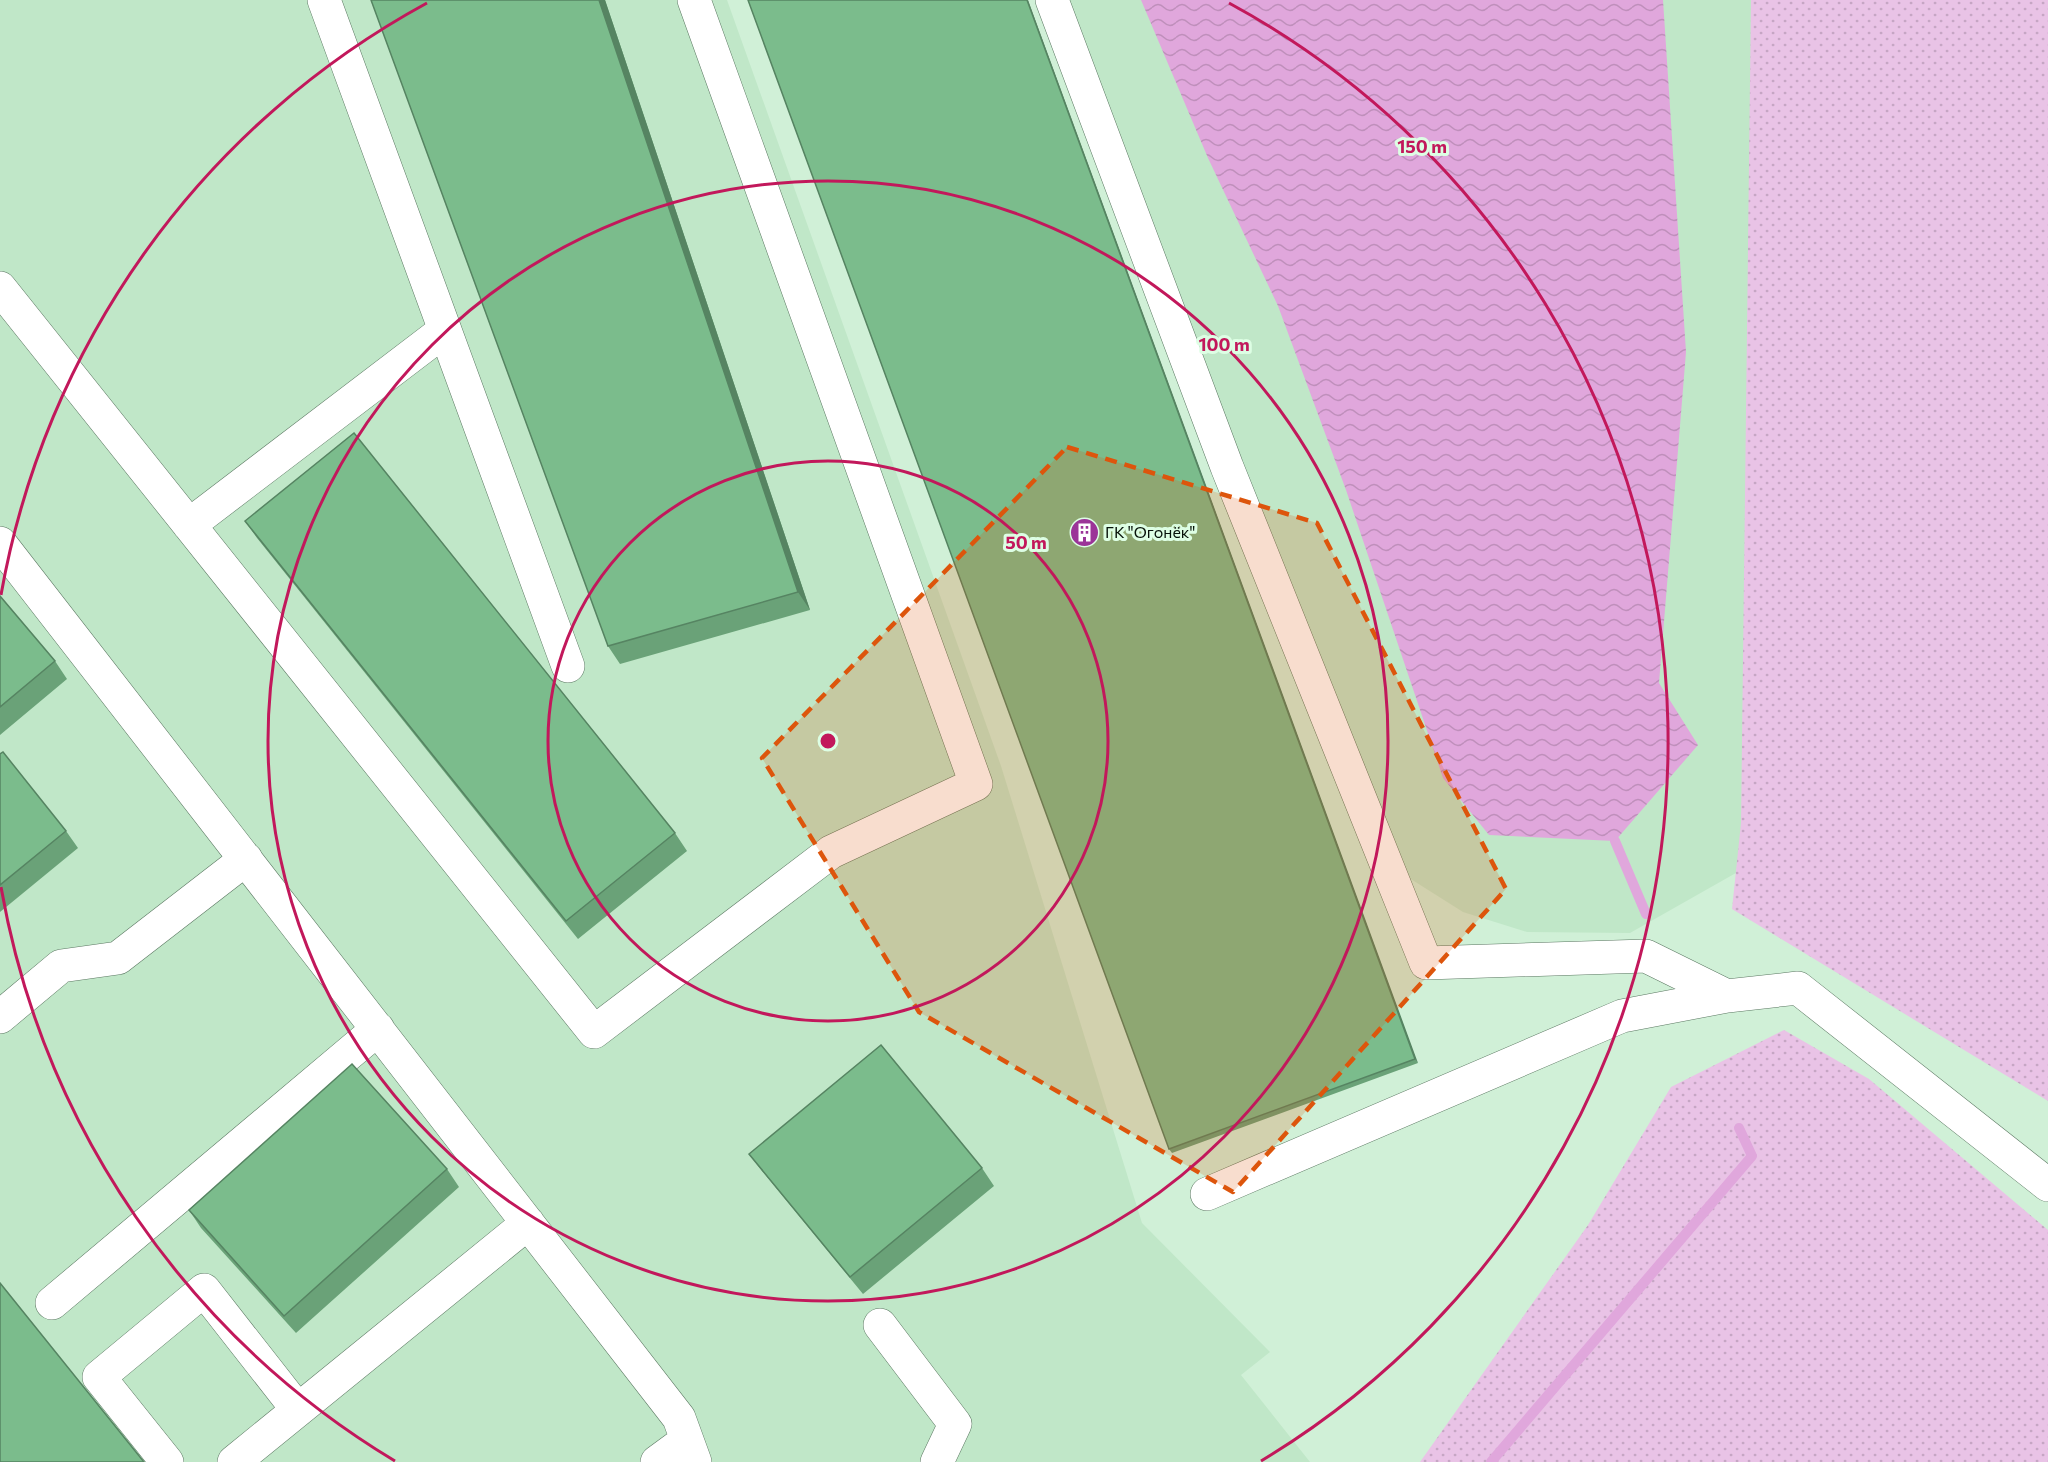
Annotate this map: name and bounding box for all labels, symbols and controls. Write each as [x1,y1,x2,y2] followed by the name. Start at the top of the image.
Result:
[1397,135,1447,157] text: 150 m
[1198,333,1250,355] text: 100 m
[1068,516,1100,548] building icon: ГК "Огонёк"
[1105,522,1195,541] place label: ГК "Огонёк"
[1005,531,1047,553] text: 50 m
[818,731,838,751] centre of rings

